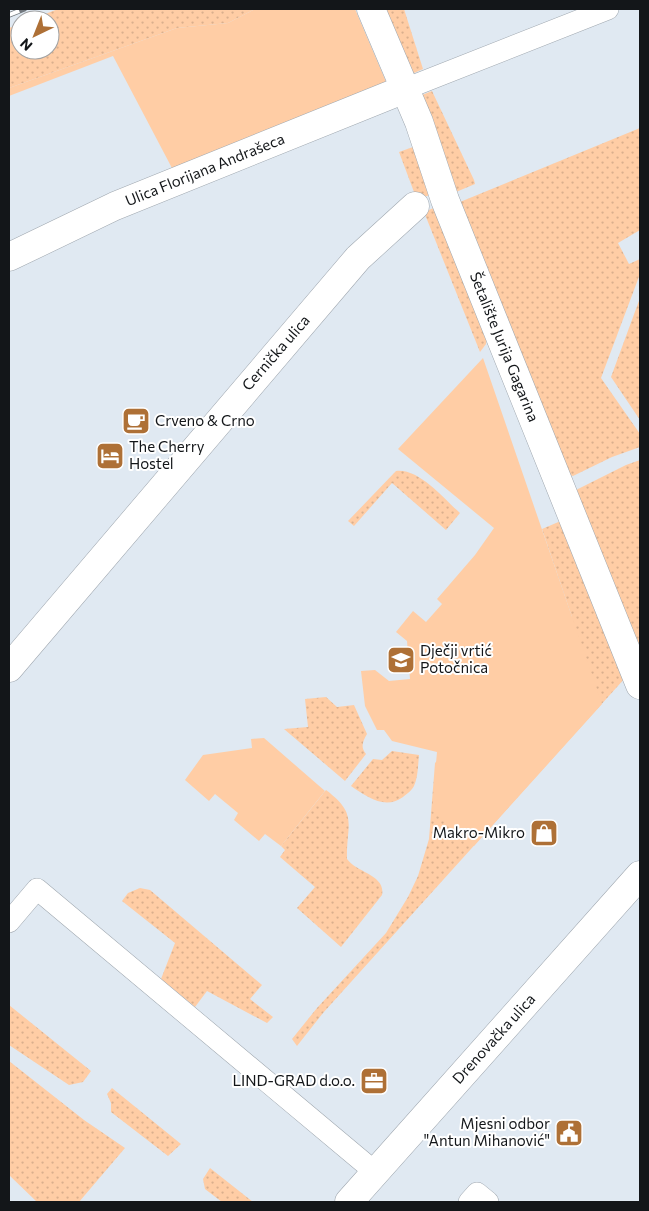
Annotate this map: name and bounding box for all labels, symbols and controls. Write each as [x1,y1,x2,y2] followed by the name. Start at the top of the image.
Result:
[10,10,60,60] north arrow
[16,35,35,55] text: N
[122,129,287,209] street label: Ulica Florijana Andrašeca
[467,269,544,424] street label: Šetalište Jurija Gagarina
[238,311,313,394] street label: Cernička ulica
[121,406,151,436] cafe icon: Crveno & Crno
[155,411,255,429] place label: Crveno & Crno
[129,437,205,472] place label: The Cherry Hostel
[95,441,125,471] hotel icon: The Cherry Hostel
[420,641,492,676] place label: Dječji vrtić Potočnica
[386,645,416,675] school or university icon: Dječji vrtić Potočnica
[529,818,559,848] shop icon: Makro-Mikro
[433,823,525,841] place label: Makro-Mikro
[448,990,538,1087] street label: Drenovačka ulica
[359,1066,389,1096] office icon: LIND-GRAD d.o.o.
[232,1071,355,1089] place label: LIND-GRAD d.o.o.
[424,1114,550,1149] place label: Mjesni odbor "Antun Mihanović"
[554,1118,584,1148] public building icon: Mjesni odbor "Antun Mihanović"

